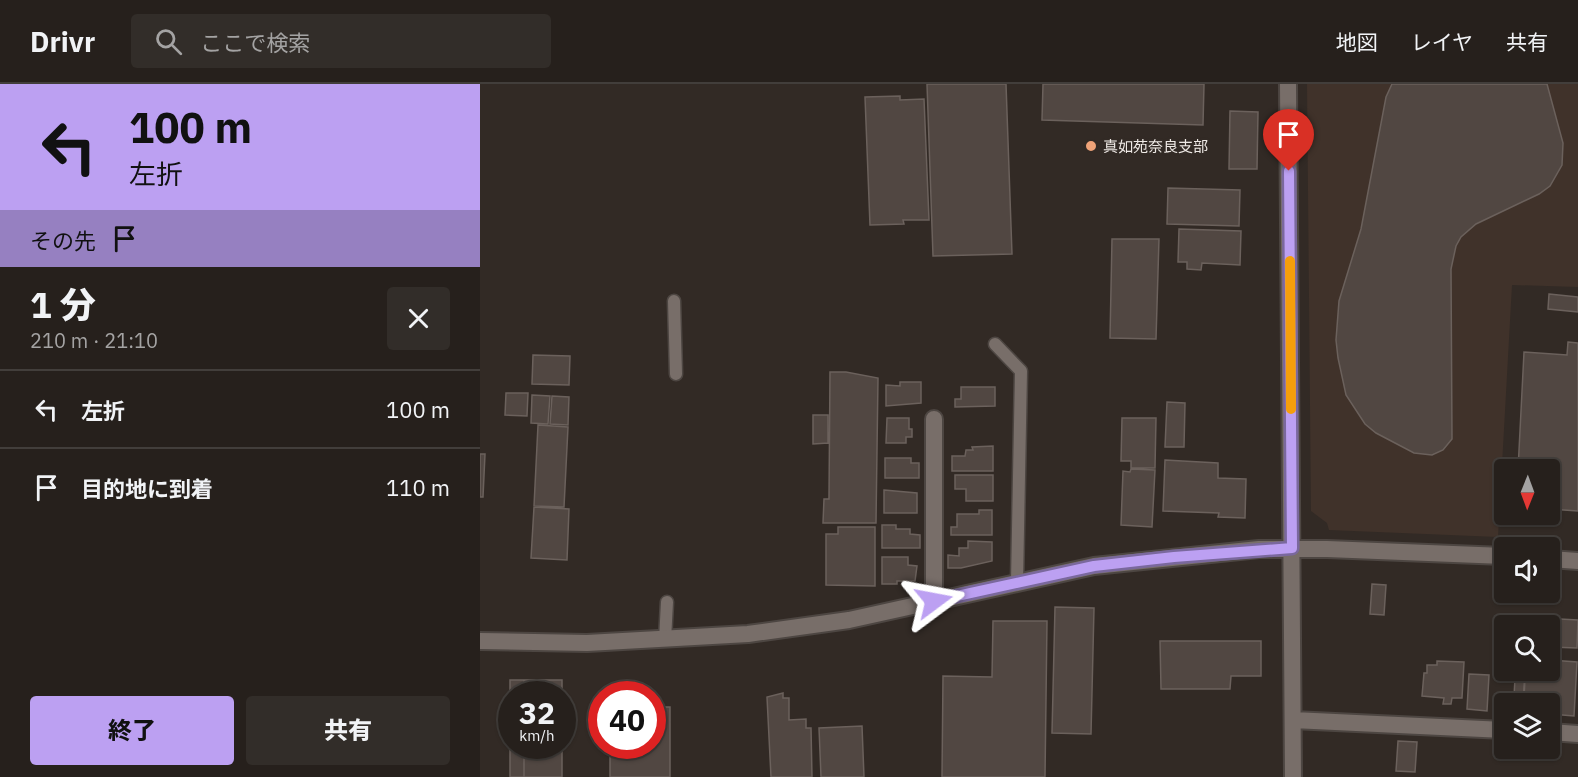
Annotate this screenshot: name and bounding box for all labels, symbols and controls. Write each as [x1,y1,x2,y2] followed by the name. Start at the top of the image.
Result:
[131,14,551,68] search box
[30,23,95,60] text: Drivr
[152,25,185,58] icon: search
[200,28,310,57] text: ここで検索
[1336,28,1378,56] text: 地図
[1411,28,1473,56] text: レイヤ
[1506,28,1548,56] text: 共有
[129,100,252,155] text: 100 m
[30,108,108,186] icon: left
[1263,109,1314,171] pin
[1272,118,1305,151] icon: arrive
[1103,137,1208,156] place label: 真如苑奈良支部
[1084,139,1098,153] marker: 真如苑奈良支部
[129,156,183,191] text: 左折
[108,222,141,255] icon: arrive
[30,226,96,255] text: その先
[30,281,96,328] text: 1 分
[387,287,450,350] button: close
[30,327,158,354] text: 210 m · 21:10
[30,393,63,426] icon: left
[386,395,450,424] text: 100 m
[81,396,125,425] text: 左折
[1494,459,1560,525] north arrow
[1494,459,1560,759] map controls
[30,471,63,504] icon: arrive
[386,473,450,502] text: 110 m
[81,474,213,503] text: 目的地に到着
[1494,537,1560,603] button: sound
[902,569,966,633] position arrow
[1494,615,1560,681] button: search
[588,681,666,759] speed limit sign: 40
[519,693,555,732] text: 32
[1494,693,1560,759] button: layers
[30,696,234,765] button: 終了
[246,696,450,765] button: 共有
[519,726,555,745] text: km/h

